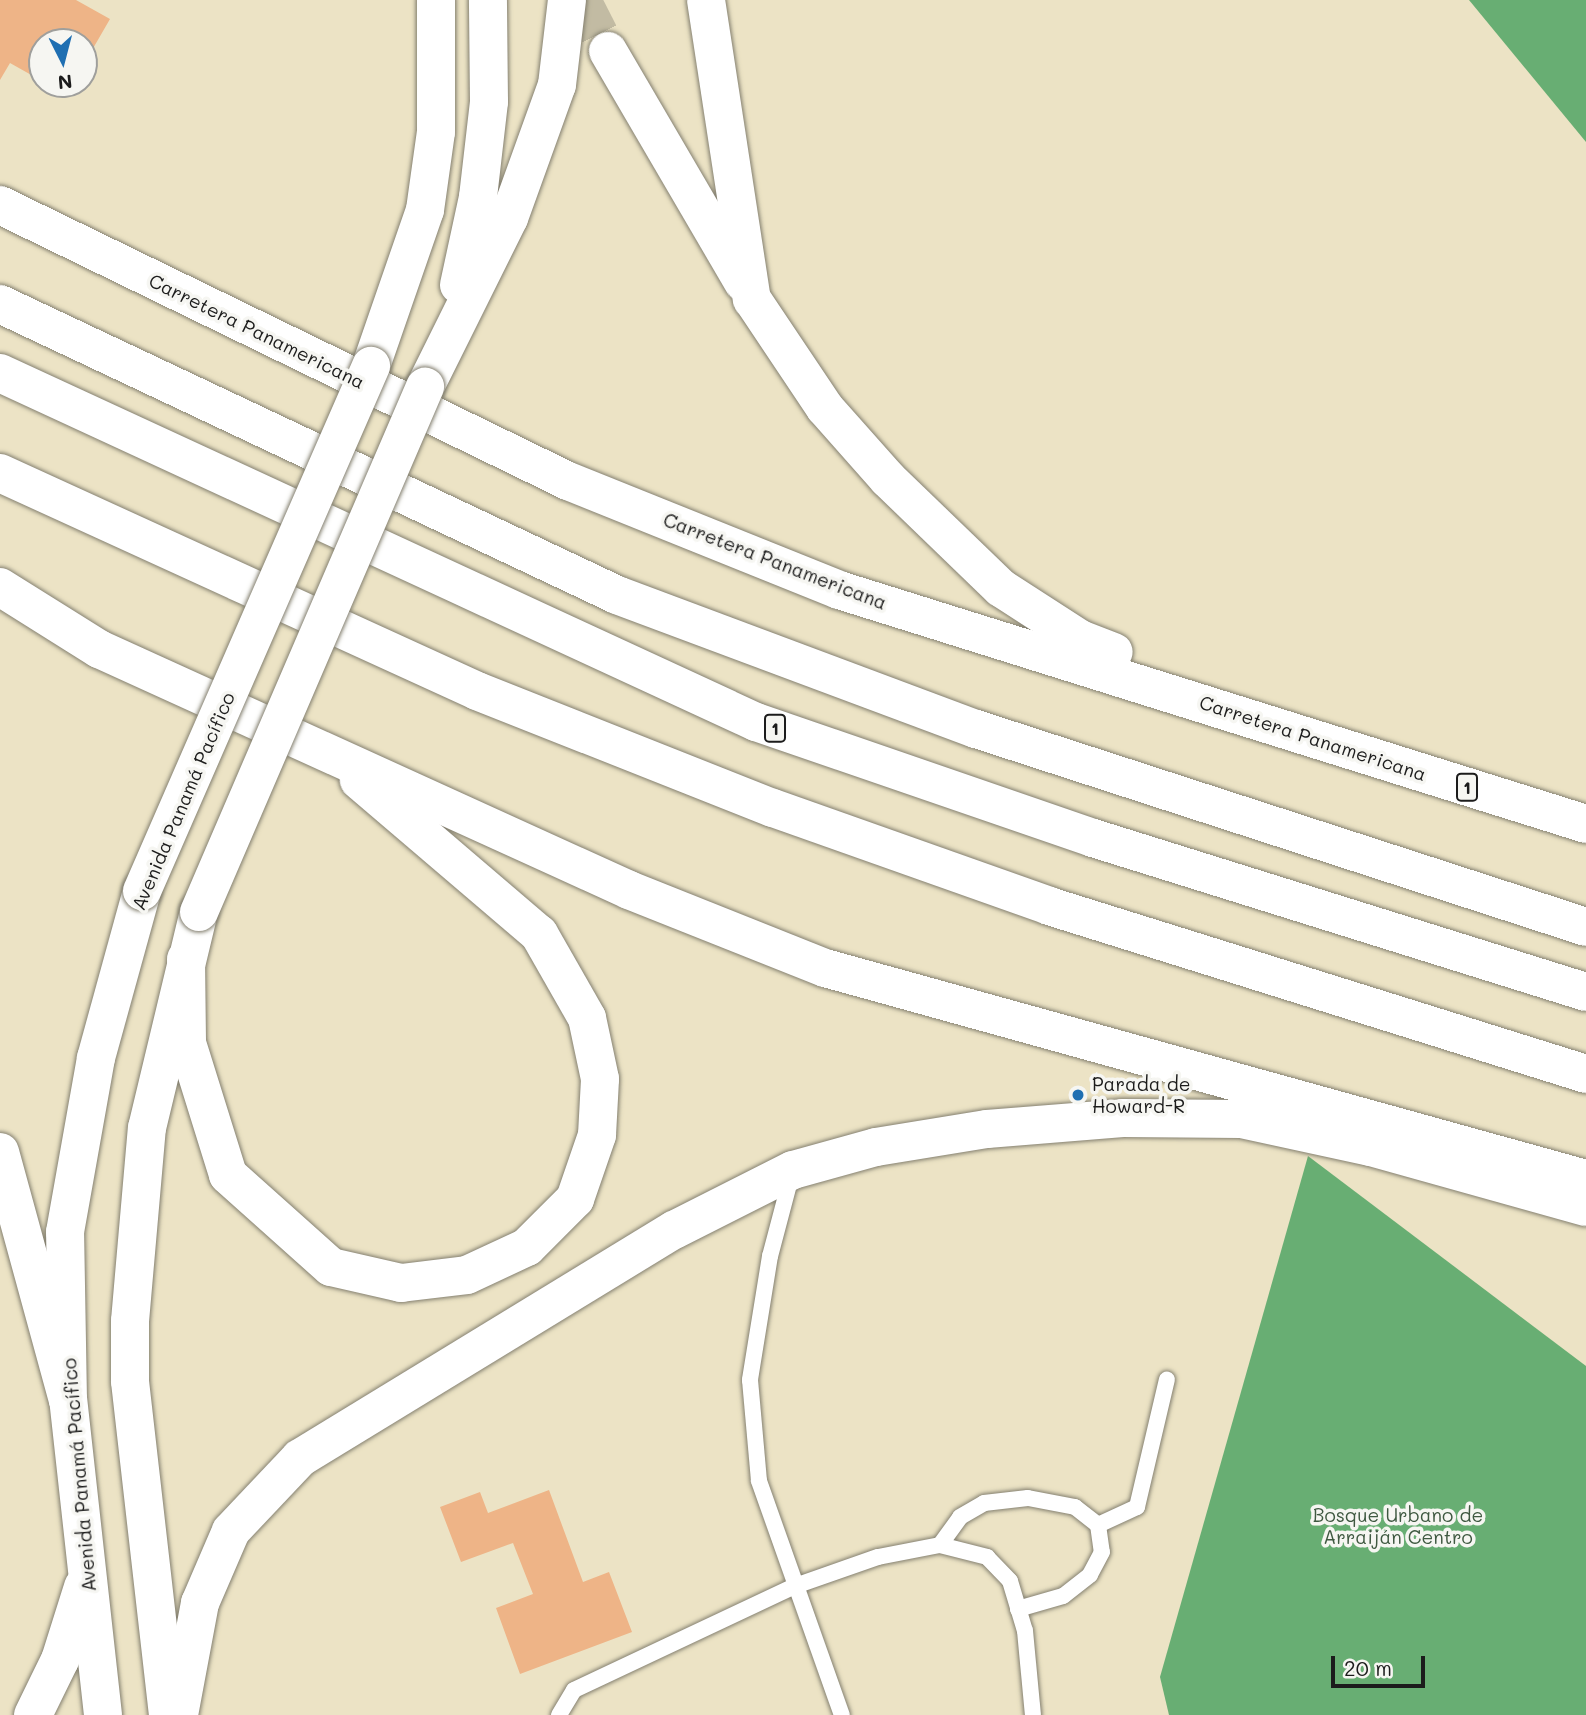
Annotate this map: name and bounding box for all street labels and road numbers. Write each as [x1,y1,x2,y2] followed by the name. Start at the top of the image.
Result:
[145,269,369,393] street label: Carretera Panamericana
[660,508,890,614] street label: Carretera Panamericana
[127,689,239,913] street label: Avenida Panamá Pacífico
[1197,691,1429,785] street label: Carretera Panamericana
[763,714,787,742] road number: 1
[1455,772,1479,802] road number: 1
[57,1357,101,1593] street label: Avenida Panamá Pacífico

